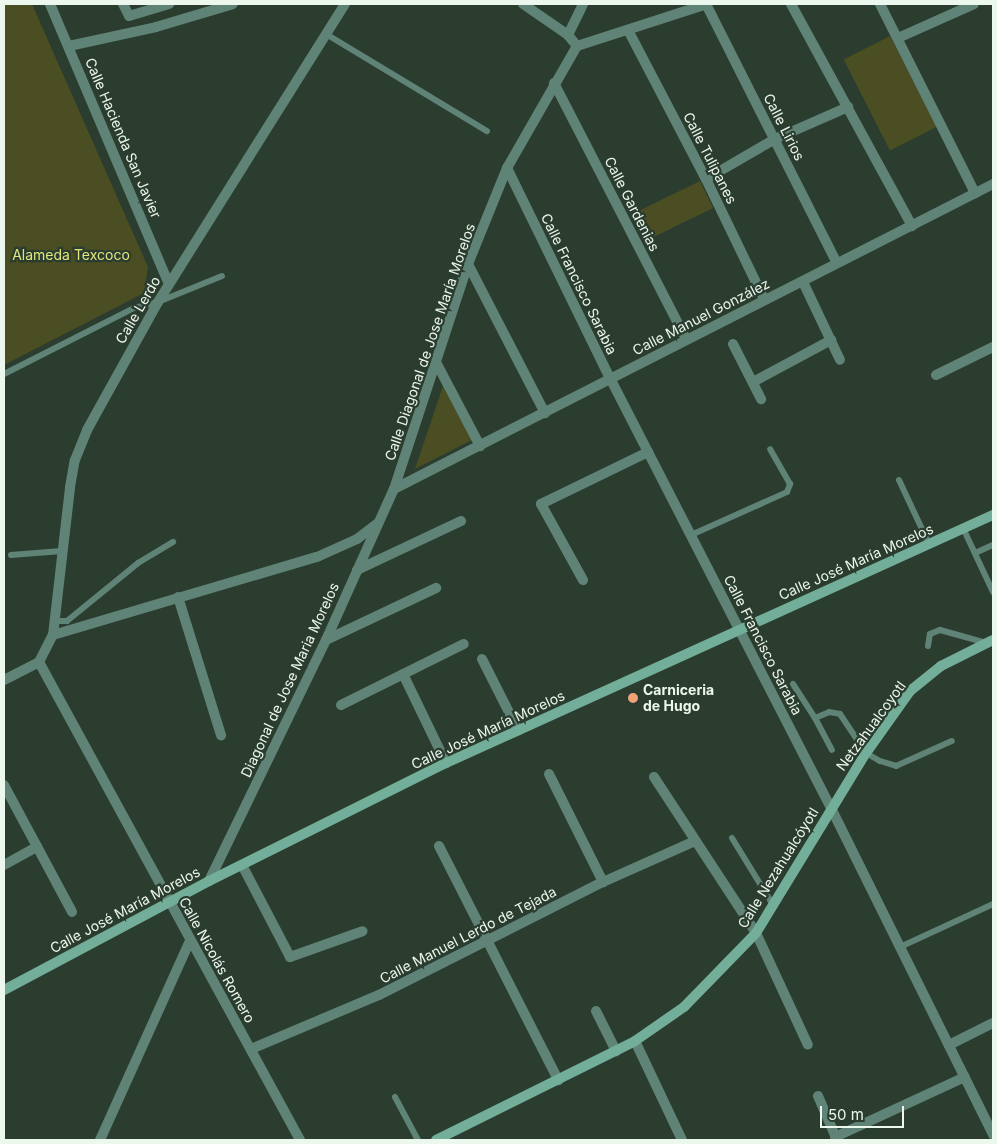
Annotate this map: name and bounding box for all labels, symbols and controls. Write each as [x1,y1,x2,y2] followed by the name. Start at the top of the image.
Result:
[82,55,164,221] street label: Calle Hacienda San Javier
[760,91,808,163] street label: Calle Lirios
[680,109,740,207] street label: Calle Tulipanes
[601,154,663,254] street label: Calle Gardenias
[537,211,621,357] street label: Calle Francisco Sarabia
[381,221,479,463] street label: Calle Diagonal de Jose María Morelos
[12,247,130,263] park label: Alameda Texcoco
[112,273,164,347] street label: Calle Lerdo
[630,275,772,359] street label: Calle Manuel González
[776,520,936,604] street label: Calle José María Morelos
[720,572,806,718] street label: Calle Francisco Sarabia
[237,580,343,780] street label: Diagonal de Jose Maria Morelos
[833,678,909,774] street label: Netzahualcoyotl
[643,682,714,714] place label: Carniceria de Hugo
[409,687,567,773] street label: Calle José María Morelos
[627,692,639,704] marker: Carniceria de Hugo
[734,805,822,931] street label: Calle Nezahualcóyotl
[47,863,203,957] street label: Calle José María Morelos
[377,883,559,987] street label: Calle Manuel Lerdo de Tejada
[175,894,259,1026] street label: Calle Nicolás Romero
[822,1096,906,1128] scale bar
[828,1105,864,1124] text: 50 m

